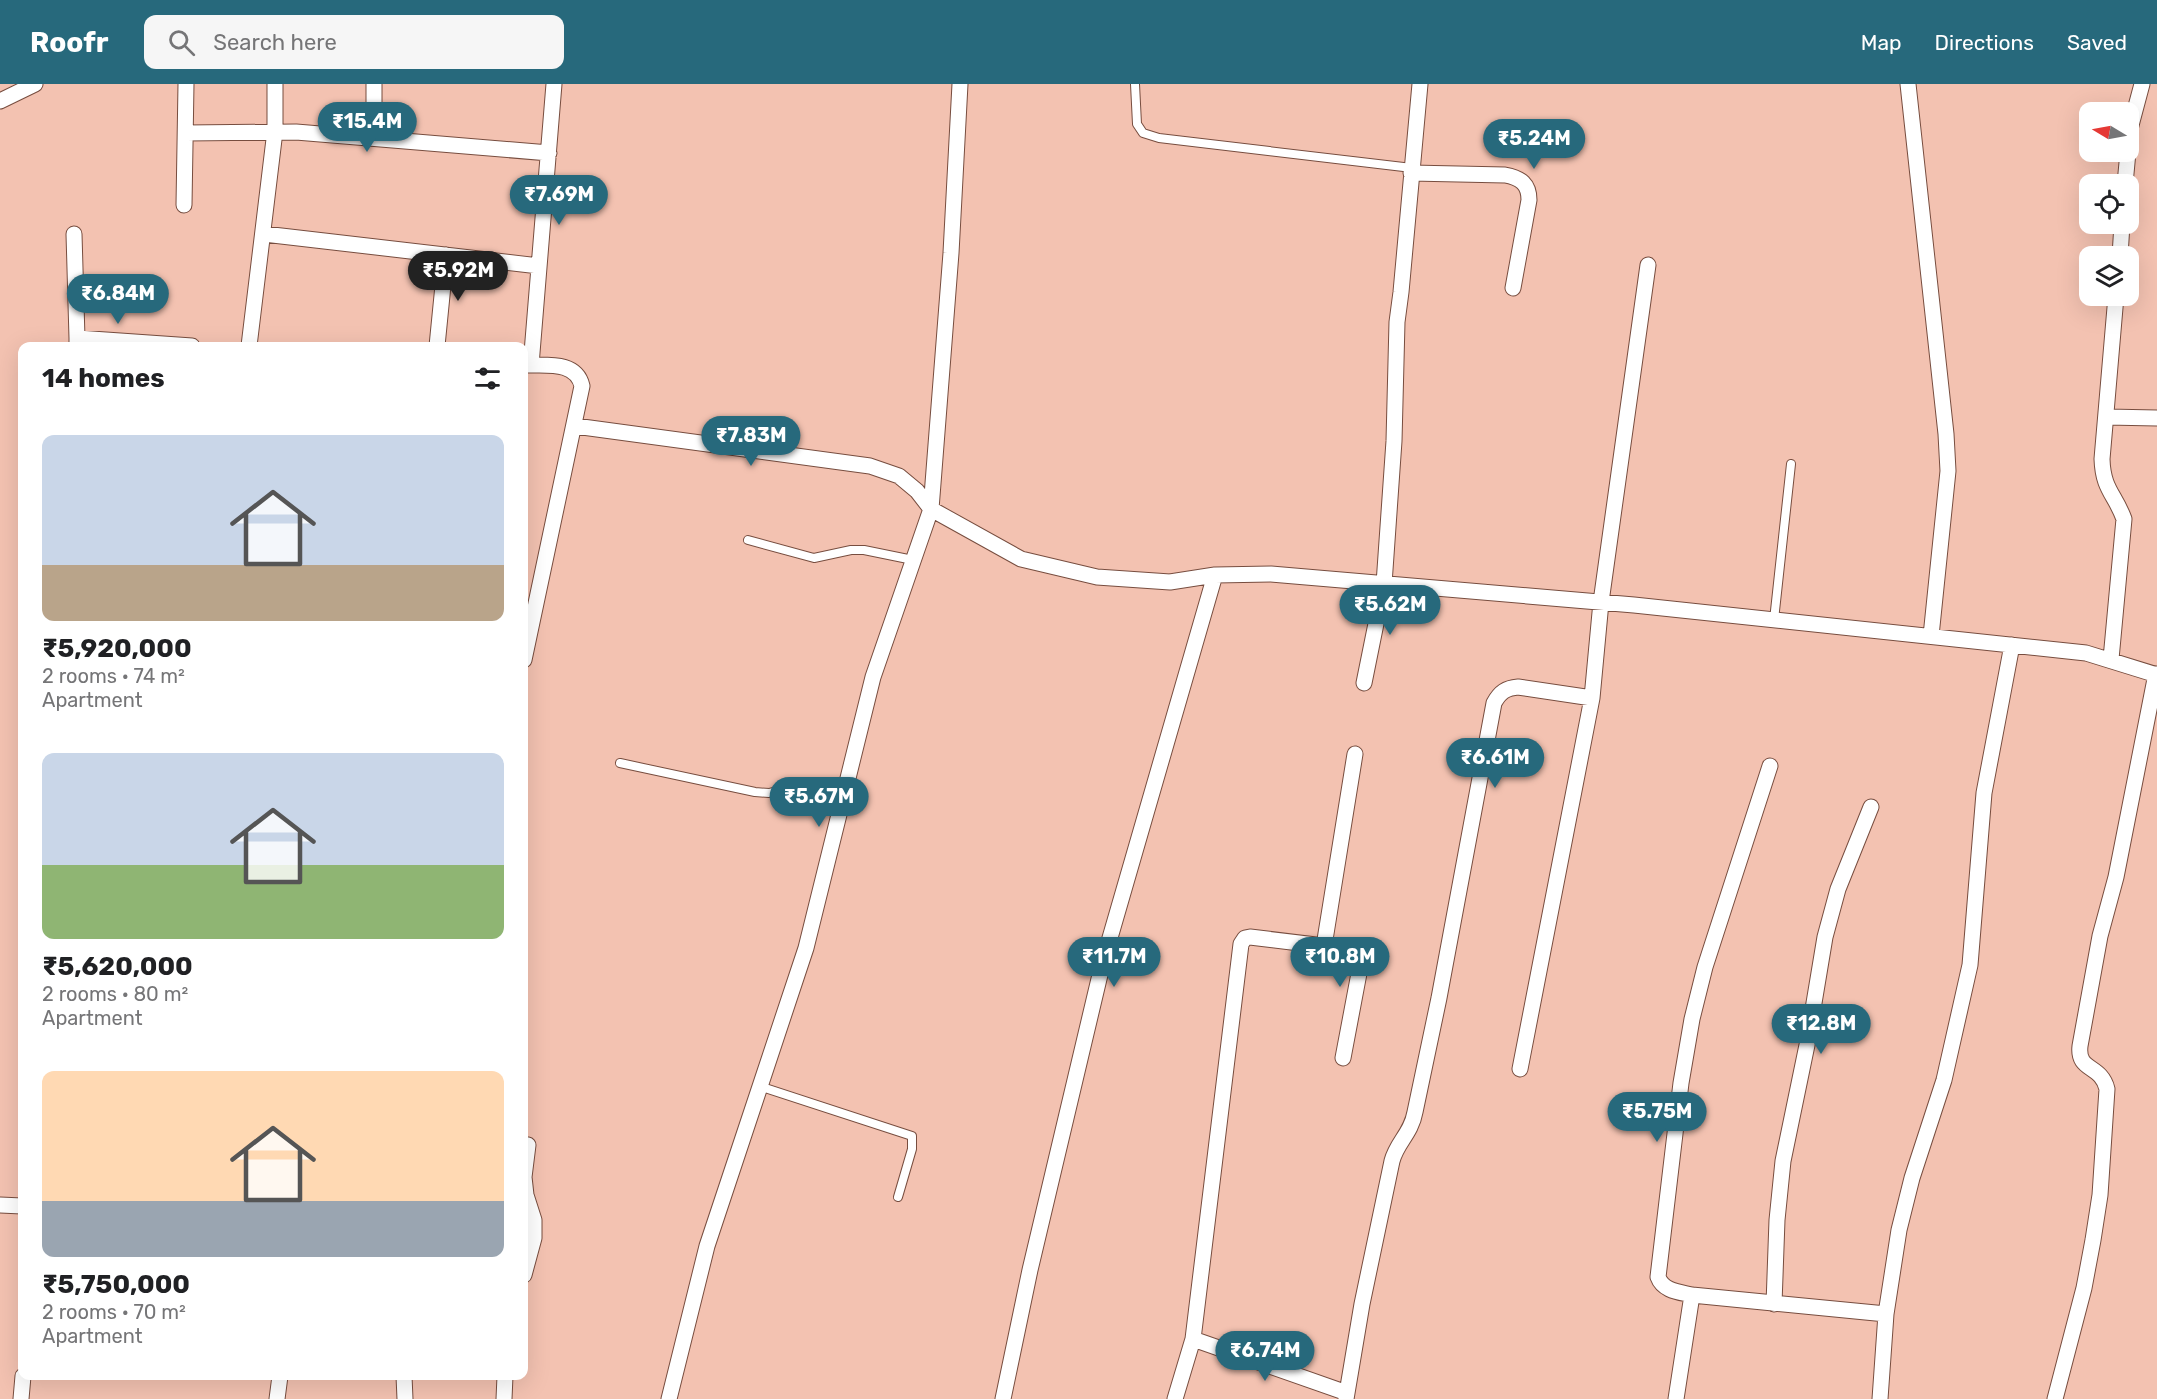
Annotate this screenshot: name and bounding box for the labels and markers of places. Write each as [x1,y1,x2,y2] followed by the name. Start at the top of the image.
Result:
[318,102,416,153] pin: ₹15.4M
[1485,119,1583,170] pin: ₹5.24M
[510,175,608,226] pin: ₹7.69M
[409,251,507,302] pin: ₹5.92M
[69,274,167,325] pin: ₹6.84M
[702,416,800,467] pin: ₹7.83M
[1341,585,1439,636] pin: ₹5.62M
[1446,738,1544,789] pin: ₹6.61M
[770,777,868,828] pin: ₹5.67M
[1065,937,1163,988] pin: ₹11.7M
[1291,937,1389,988] pin: ₹10.8M
[1772,1004,1870,1055] pin: ₹12.8M
[1608,1092,1706,1143] pin: ₹5.75M
[1216,1331,1314,1382] pin: ₹6.74M

